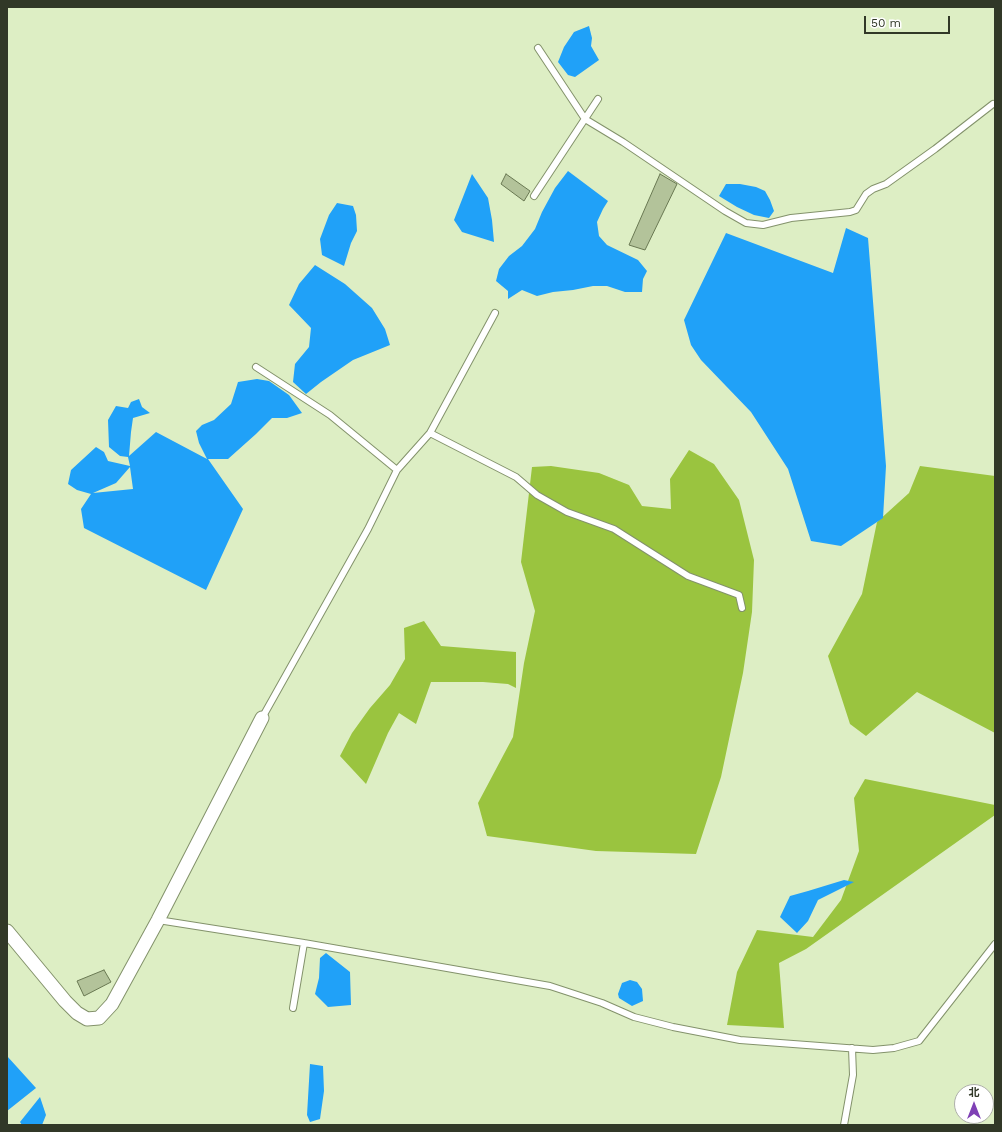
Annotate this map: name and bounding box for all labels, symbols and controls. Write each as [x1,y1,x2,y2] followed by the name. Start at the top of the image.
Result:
[866,8,952,34] scale bar
[871,16,901,30] text: 50 m
[954,1084,994,1124] north arrow
[969,1086,980,1099] text: 北

